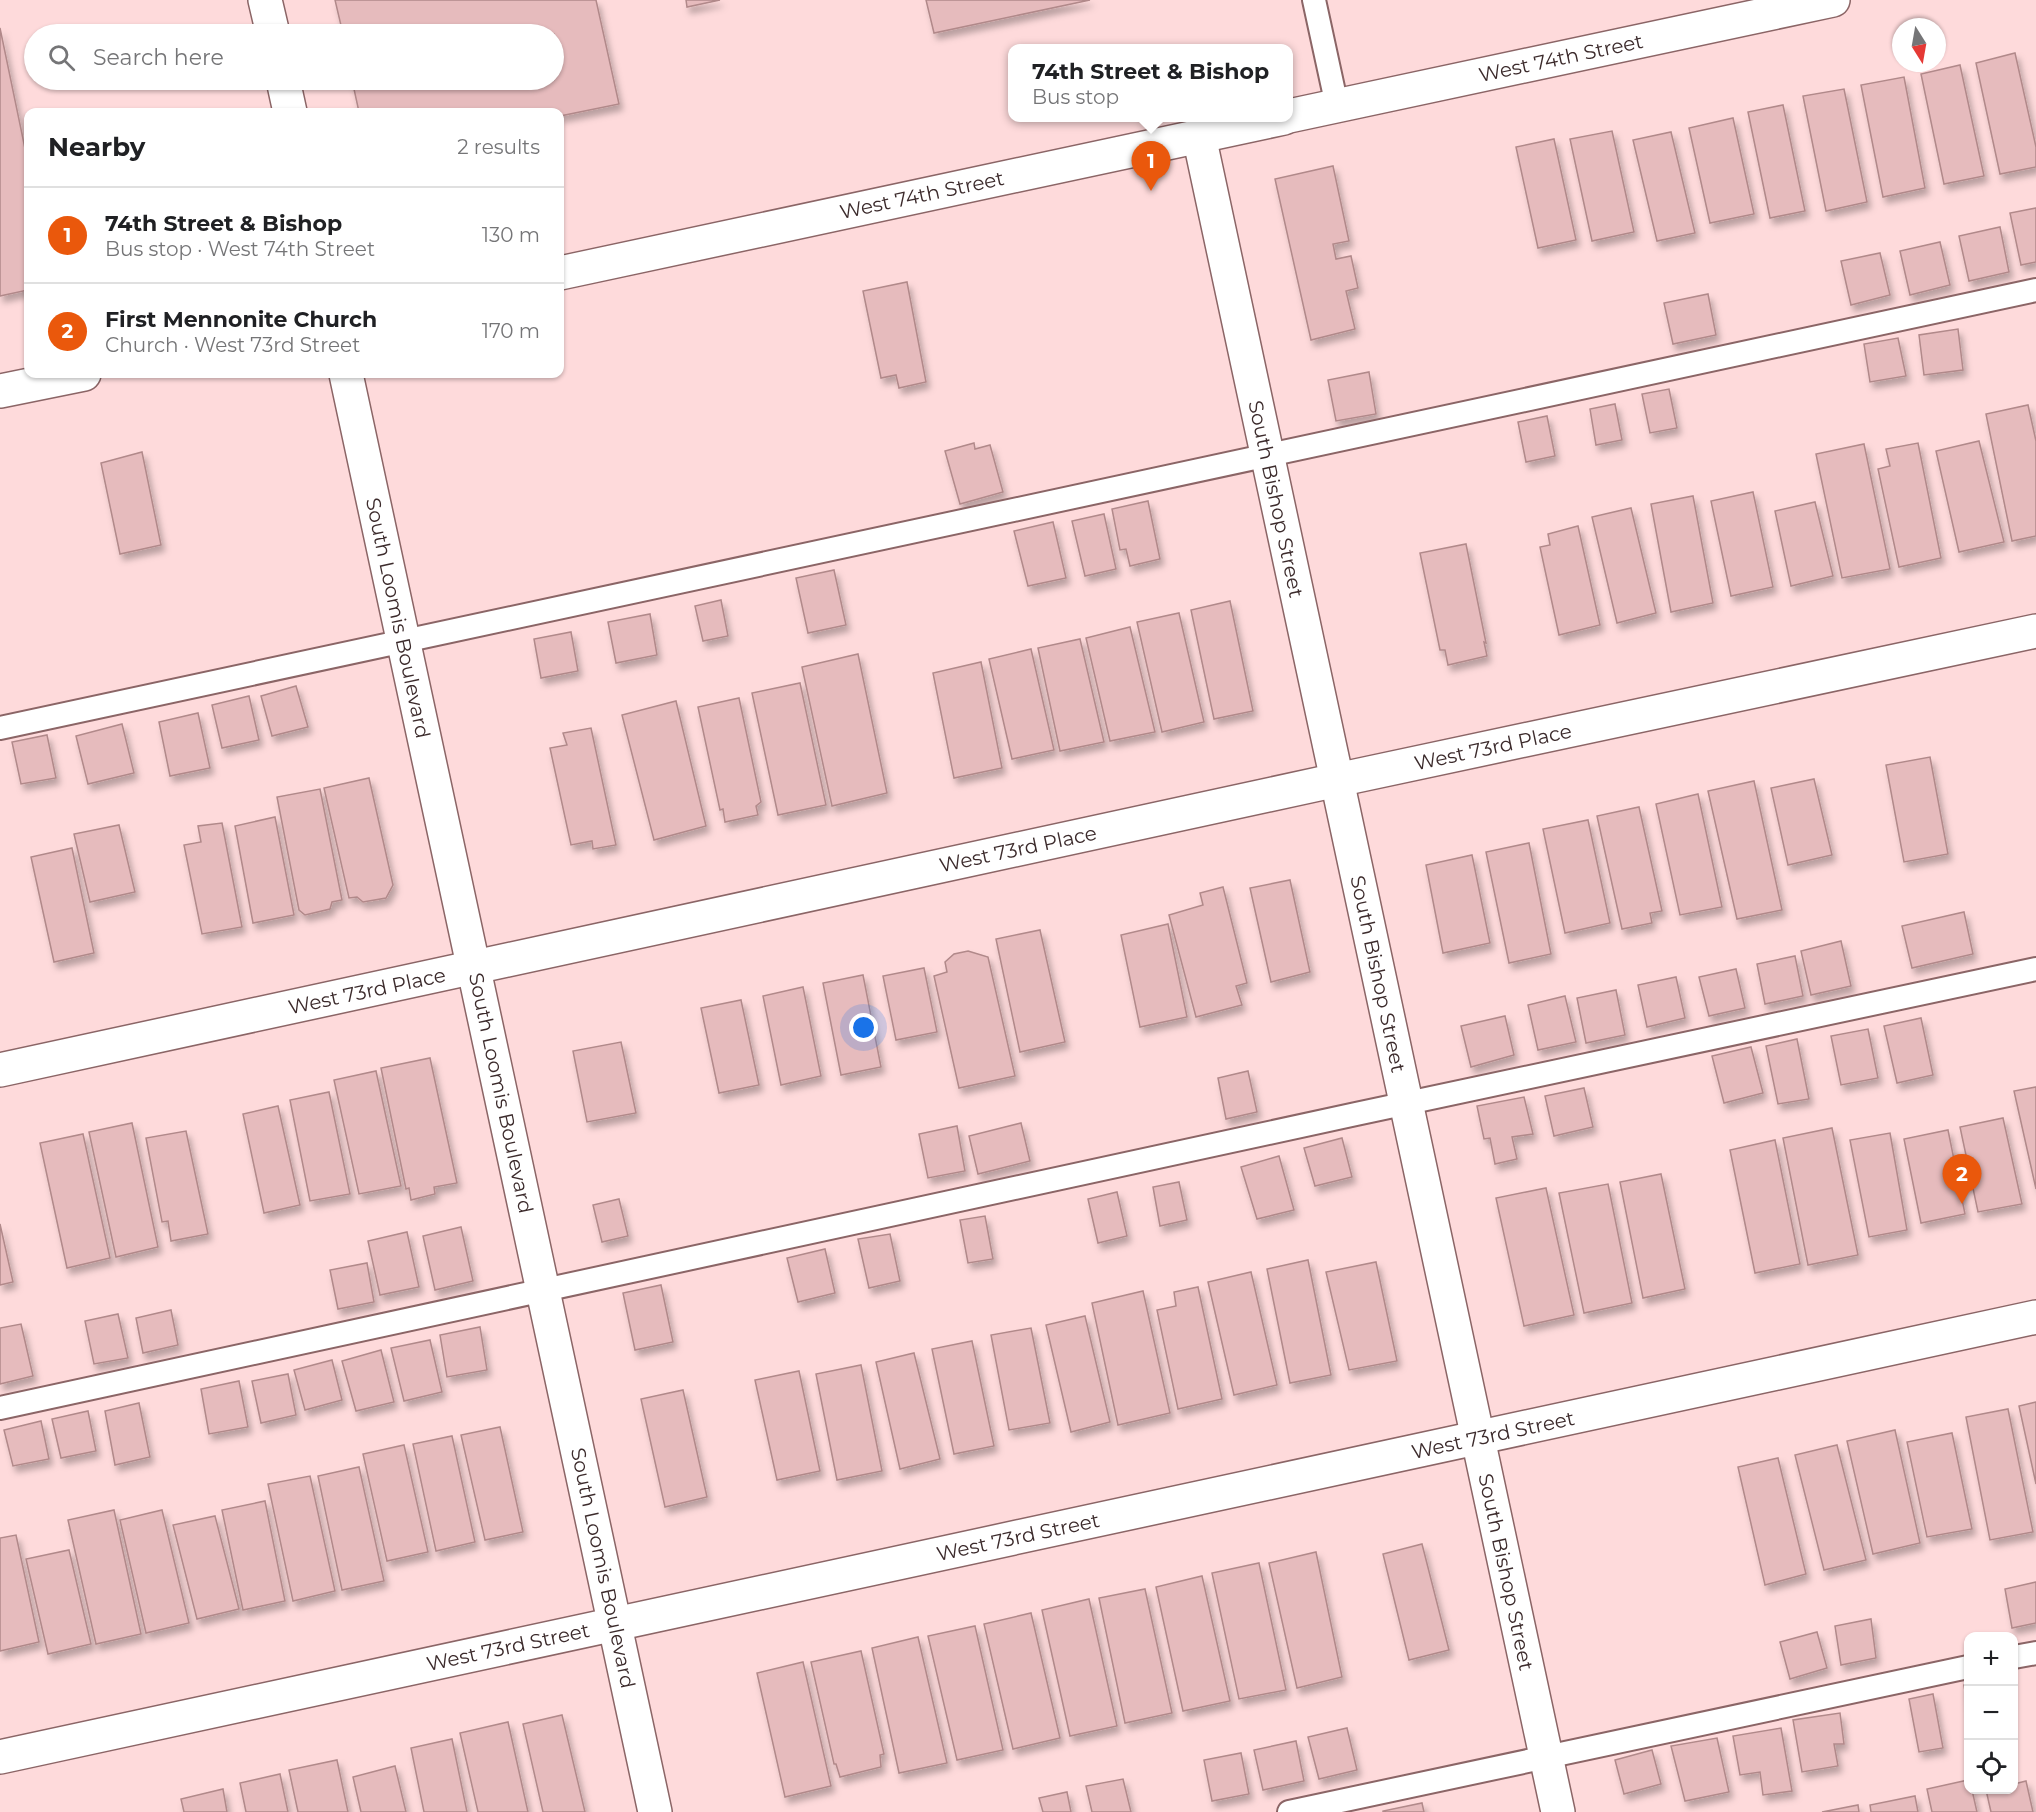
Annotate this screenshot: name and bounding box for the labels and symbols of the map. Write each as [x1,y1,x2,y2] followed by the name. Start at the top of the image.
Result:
[1892,18,1946,72] north arrow
[1477,29,1645,87] street label: West 74th Street
[1132,142,1170,191] pin: 1
[838,166,1006,224] street label: West 74th Street
[1243,398,1309,600] street label: South Bishop Street
[361,495,435,741] street label: South Loomis Boulevard
[1412,719,1574,775] street label: West 73rd Place
[937,821,1099,877] street label: West 73rd Place
[1345,873,1411,1075] street label: South Bishop Street
[286,963,448,1019] street label: West 73rd Place
[464,970,538,1216] street label: South Loomis Boulevard
[849,1013,878,1042] your location
[1942,1154,1982,1204] pin: 2
[1409,1406,1577,1464] street label: West 73rd Street
[566,1445,640,1691] street label: South Loomis Boulevard
[1473,1471,1539,1673] street label: South Bishop Street
[934,1508,1102,1566] street label: West 73rd Street
[424,1618,592,1676] street label: West 73rd Street

